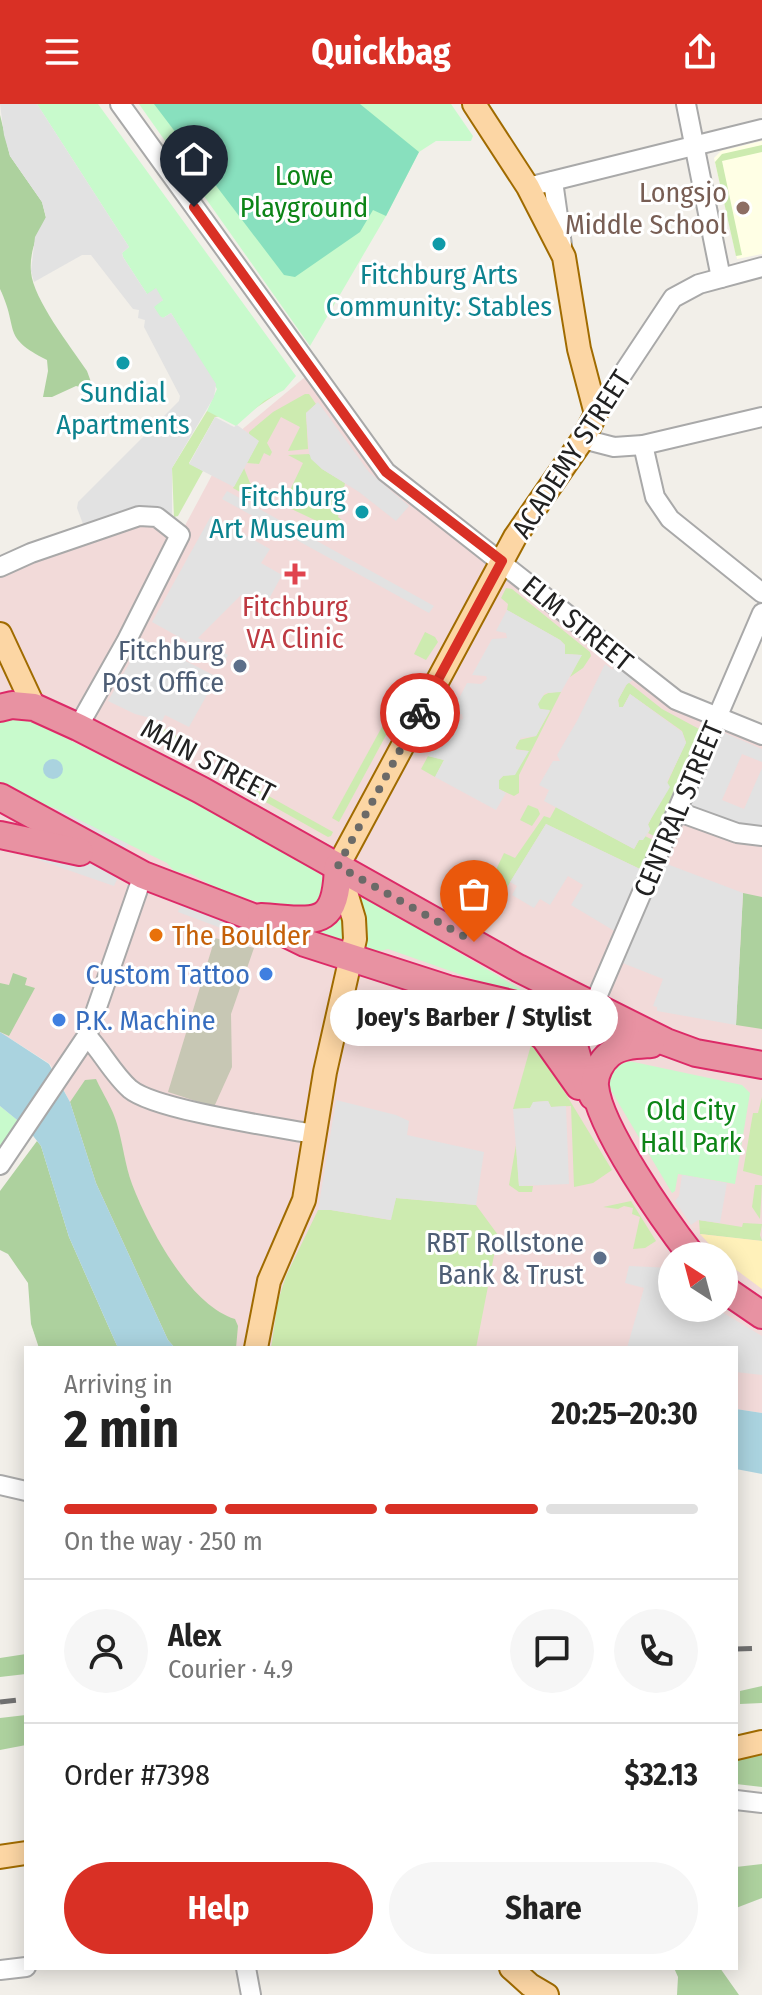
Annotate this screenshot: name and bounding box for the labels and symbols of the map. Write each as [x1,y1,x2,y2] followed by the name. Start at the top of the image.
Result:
[160,125,228,207] pin
[240,159,368,224] park label: Lowe Playground
[565,176,727,241] place label: Longsjo Middle School
[734,199,752,217] marker: Longsjo Middle School
[430,235,448,253] marker: Fitchburg Arts Community: Stables
[326,258,552,323] place label: Fitchburg Arts Community: Stables
[114,354,132,372] marker: Sundial Apartments
[505,364,638,544] street label: ACADEMY STREET
[56,376,190,441] place label: Sundial Apartments
[209,480,347,545] place label: Fitchburg Art Museum
[353,503,371,521] marker: Fitchburg Art Museum
[284,563,306,585] marker: Fitchburg VA Clinic
[516,569,640,678] street label: ELM STREET
[242,590,349,655] place label: Fitchburg VA Clinic
[102,634,225,699] place label: Fitchburg Post Office
[231,657,249,675] marker: Fitchburg Post Office
[380,673,460,753] courier
[135,712,280,809] street label: MAIN STREET
[627,717,730,902] street label: CENTRAL STREET
[440,860,508,942] pin
[172,919,311,952] place label: The Boulder
[147,926,165,944] marker: The Boulder
[85,958,250,991] place label: Custom Tattoo
[257,965,275,983] marker: Custom Tattoo
[330,990,618,1046] callout: Joey's Barber / Stylist
[75,1004,216,1037] place label: P.K. Machine
[50,1011,68,1029] marker: P.K. Machine
[640,1094,743,1159] park label: Old City Hall Park
[426,1226,585,1291] place label: RBT Rollstone Bank & Trust
[658,1242,738,1322] north arrow
[591,1249,609,1267] marker: RBT Rollstone Bank & Trust

